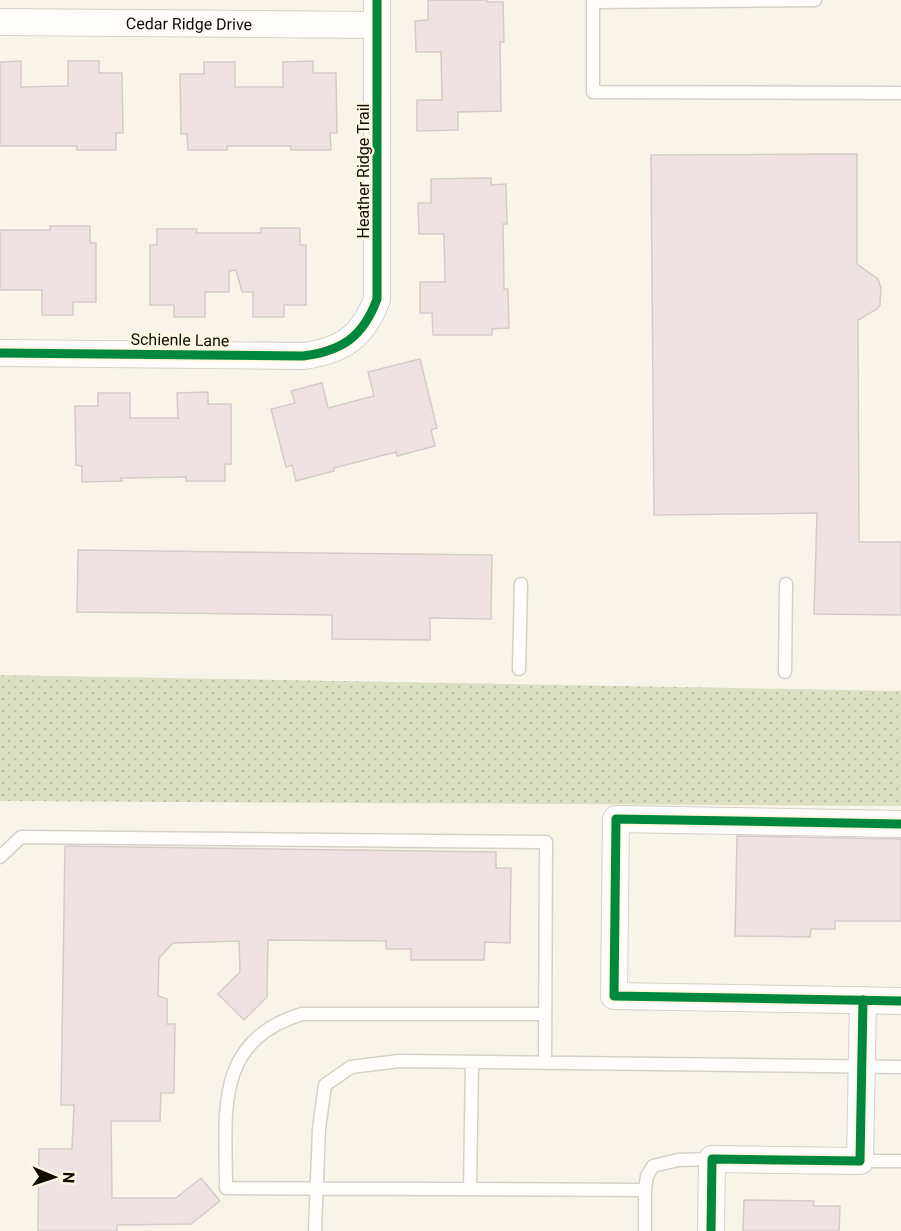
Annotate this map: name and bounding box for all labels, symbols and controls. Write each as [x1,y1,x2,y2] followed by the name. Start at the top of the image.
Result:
[126,14,252,34] street label: Cedar Ridge Drive
[354,104,373,238] street label: Heather Ridge Trail
[130,330,230,350] street label: Schienle Lane
[24,1147,84,1207] north arrow
[59,1172,78,1183] text: N

